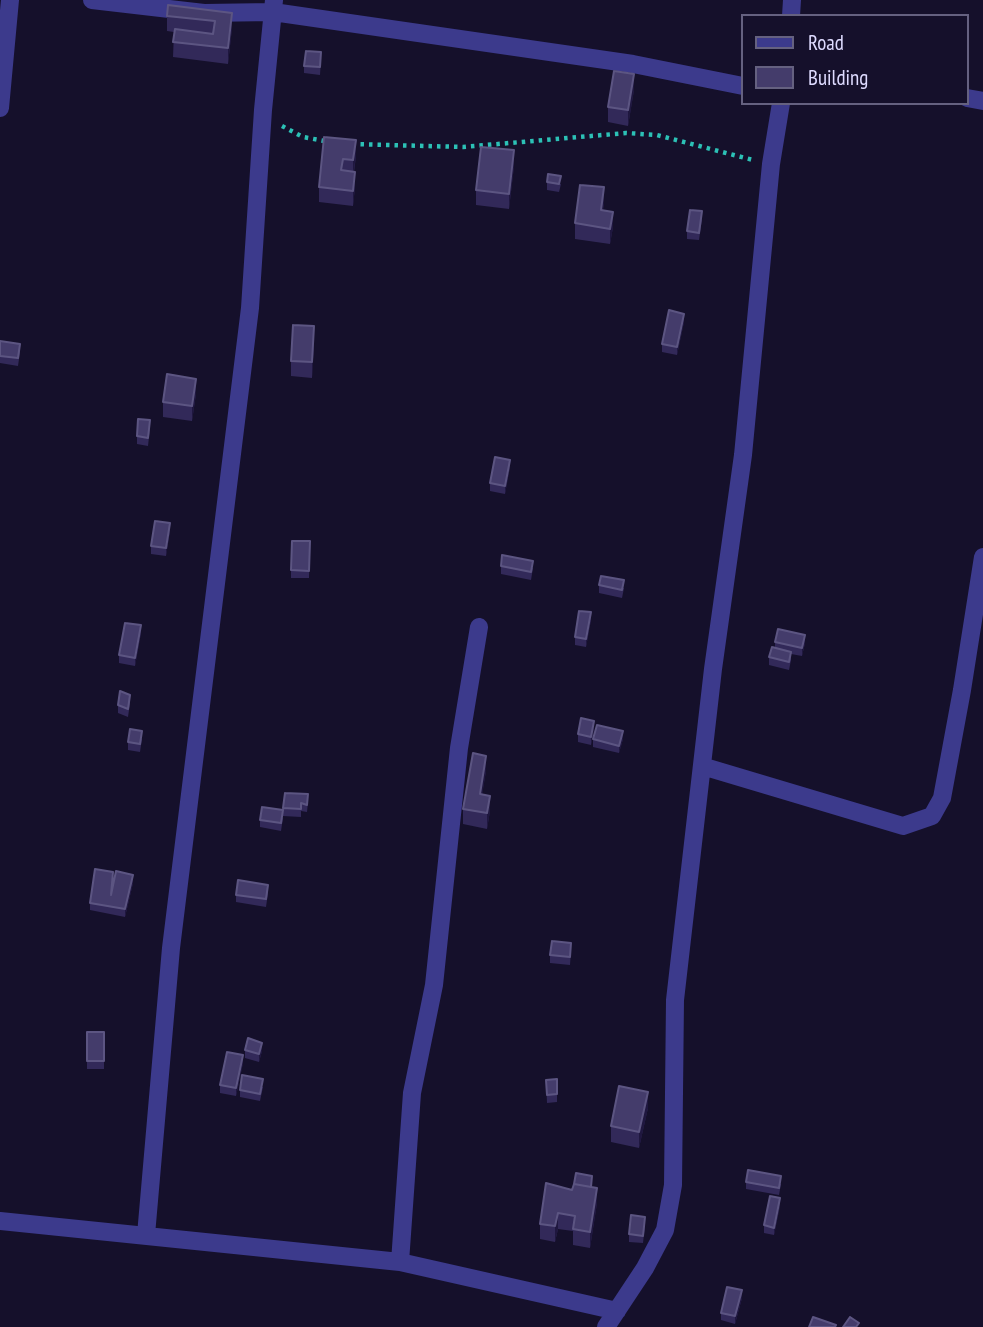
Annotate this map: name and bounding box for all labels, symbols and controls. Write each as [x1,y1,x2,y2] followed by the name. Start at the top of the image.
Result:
[741,14,969,105] legend
[808,29,844,56] text: Road
[808,64,868,91] text: Building

